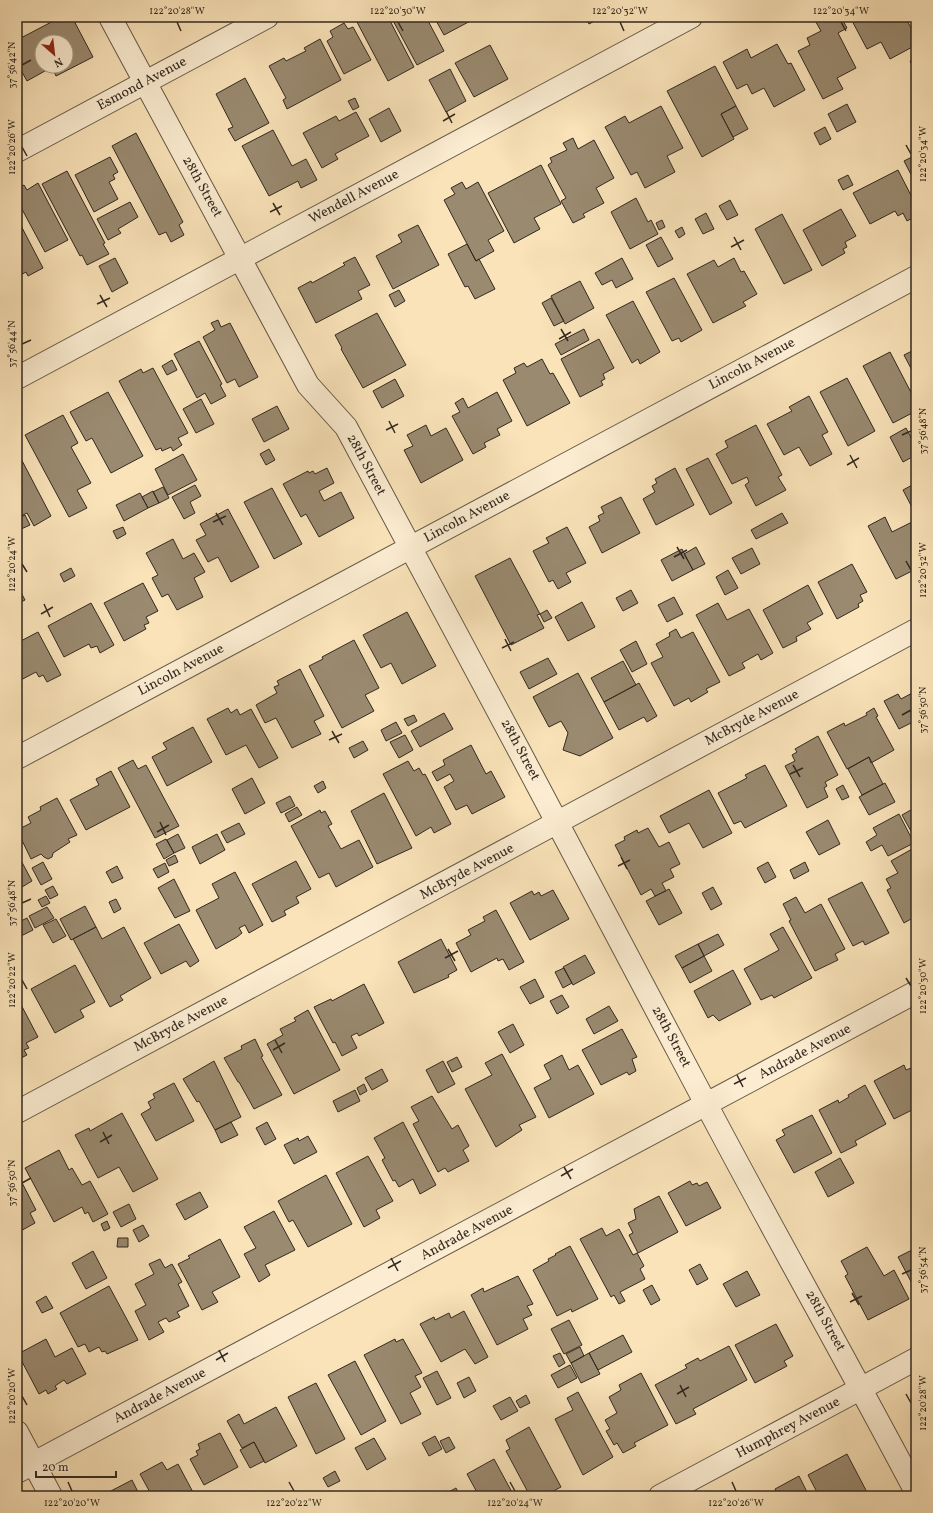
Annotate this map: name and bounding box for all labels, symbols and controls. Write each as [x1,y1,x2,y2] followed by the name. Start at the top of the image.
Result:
[149,4,205,18] text: 122°20'28"W
[370,4,426,18] text: 122°20'30"W
[592,4,648,18] text: 122°20'32"W
[813,4,869,18] text: 122°20'34"W
[34,34,74,74] north arrow
[5,41,19,88] text: 37°56'42"N
[94,52,191,116] street label: Esmond Avenue
[51,53,65,70] text: N
[5,119,19,175] text: 122°20'26"W
[916,126,930,182] text: 122°20'34"W
[177,153,227,221] street label: 28th Street
[306,165,403,229] street label: Wendell Avenue
[5,320,19,368] text: 37°56'44"N
[706,333,799,395] street label: Lincoln Avenue
[916,407,930,454] text: 37°56'48"N
[342,431,390,499] street label: 28th Street
[421,486,514,548] street label: Lincoln Avenue
[5,536,19,592] text: 122°20'24"W
[916,542,930,598] text: 122°20'32"W
[135,639,228,701] street label: Lincoln Avenue
[702,685,803,751] street label: McBryde Avenue
[916,686,930,733] text: 37°56'50"N
[496,716,544,784] street label: 28th Street
[417,839,518,905] street label: McBryde Avenue
[5,879,19,926] text: 37°56'48"N
[5,952,19,1008] text: 122°20'22"W
[916,958,930,1014] text: 122°20'30"W
[131,991,232,1057] street label: McBryde Avenue
[647,1003,695,1071] street label: 28th Street
[755,1019,855,1084] street label: Andrade Avenue
[5,1159,19,1206] text: 37°56'50"N
[417,1200,517,1265] street label: Andrade Avenue
[916,1246,930,1293] text: 37°56'54"N
[800,1287,850,1355] street label: 28th Street
[110,1363,210,1428] street label: Andrade Avenue
[5,1368,19,1424] text: 122°20'20"W
[916,1375,930,1431] text: 122°20'28"W
[733,1392,844,1463] street label: Humphrey Avenue
[36,1453,116,1479] scale bar
[42,1460,69,1476] text: 20 m
[44,1496,100,1510] text: 122°20'20"W
[266,1496,322,1510] text: 122°20'22"W
[487,1496,543,1510] text: 122°20'24"W
[708,1496,764,1510] text: 122°20'26"W

